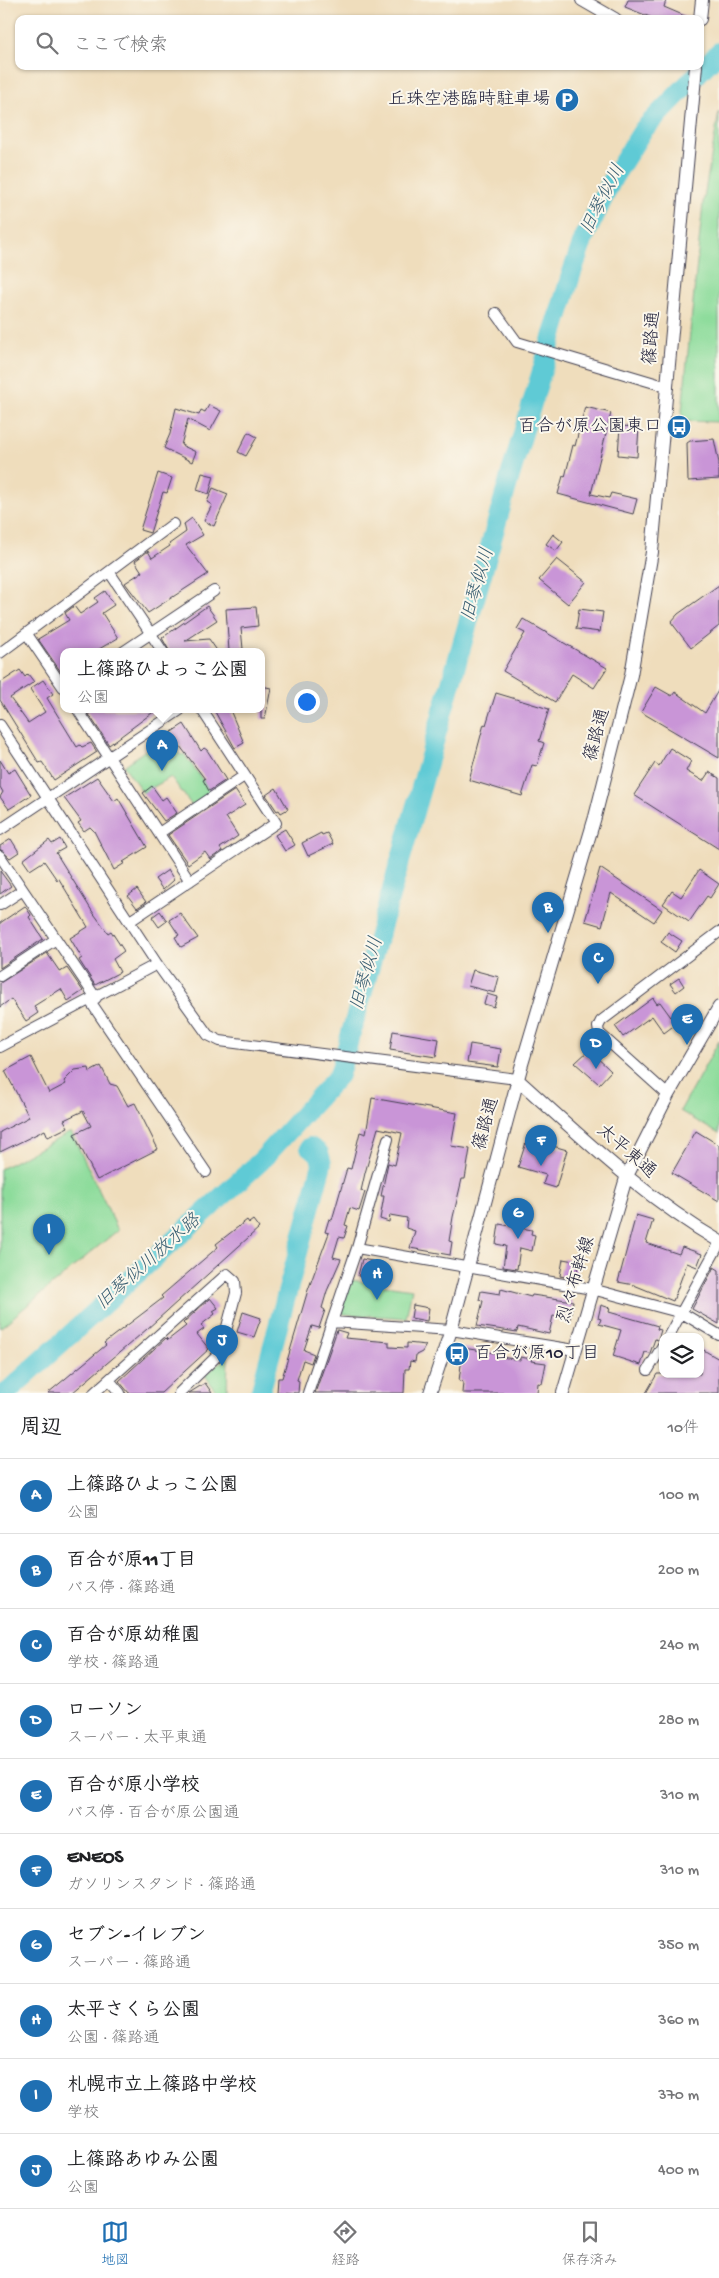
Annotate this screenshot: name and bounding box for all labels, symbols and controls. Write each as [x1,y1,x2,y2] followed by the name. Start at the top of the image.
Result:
[15,15,704,70] search box
[33,29,61,57] icon: search
[73,35,168,58] text: ここで検索
[554,87,580,113] parking icon: 丘珠空港臨時駐車場
[388,89,550,111] place label: 丘珠空港臨時駐車場
[576,161,632,239] water label: 旧琴似川
[640,310,665,366] street label: 篠路通
[666,414,692,440] bus stop icon: 百合が原公園東口
[518,416,662,438] place label: 百合が原公園東口
[457,545,501,625] water label: 旧琴似川
[60,648,265,713] popup
[77,660,248,683] text: 上篠路ひよっこ公園
[294,689,320,715] your location
[77,690,109,709] text: 公園
[580,706,615,764] street label: 篠路通
[146,730,178,771] pin: A
[532,892,564,933] pin: B
[346,934,390,1014] water label: 旧琴似川
[582,943,614,984] pin: C
[671,1004,703,1045] pin: E
[580,1028,612,1069] pin: D
[469,1095,504,1153] street label: 篠路通
[592,1120,661,1184] street label: 太平東通
[525,1125,557,1166] pin: F
[502,1198,534,1239] pin: G
[91,1209,207,1316] water label: 旧琴似川放水路
[33,1214,65,1255] pin: I
[553,1234,600,1326] street label: 烈々布幹線
[361,1259,393,1300] pin: H
[206,1325,238,1366] pin: J
[659,1333,704,1378] map controls
[659,1333,704,1378] button: layers
[444,1341,470,1367] bus stop icon: 百合が原10丁目
[474,1343,600,1365] place label: 百合が原10丁目
[20,1417,62,1442] text: 周辺
[667,1420,699,1439] text: 10件
[67,1475,238,1498] text: 上篠路ひよっこ公園
[31,1487,41,1506] text: A
[659,1487,699,1506] text: 100 m
[67,1505,99,1524] text: 公園
[67,1550,196,1573] text: 百合が原11丁目
[32,1562,40,1581] text: B
[658,1562,699,1581] text: 200 m
[67,1580,176,1599] text: バス停 · 篠路通
[67,1625,200,1648] text: 百合が原幼稚園
[32,1637,40,1656] text: C
[659,1637,699,1656] text: 240 m
[67,1655,160,1674] text: 学校 · 篠路通
[67,1700,143,1723] text: ローソン
[31,1712,41,1731] text: D
[658,1712,699,1731] text: 280 m
[67,1730,207,1749] text: スーパー · 太平東通
[67,1775,200,1798] text: 百合が原小学校
[31,1787,41,1806] text: E
[660,1787,699,1806] text: 310 m
[67,1805,240,1824] text: バス停 · 百合が原公園通
[67,1847,123,1870] text: ENEOS
[32,1862,40,1881] text: F
[660,1862,699,1881] text: 310 m
[67,1877,256,1896] text: ガソリンスタンド · 篠路通
[67,1925,206,1948] text: セブン-イレブン
[31,1937,41,1956] text: G
[658,1937,699,1956] text: 350 m
[67,1955,191,1974] text: スーパー · 篠路通
[67,2000,200,2023] text: 太平さくら公園
[31,2012,41,2031] text: H
[658,2012,699,2031] text: 360 m
[67,2030,160,2049] text: 公園 · 篠路通
[67,2075,257,2098] text: 札幌市立上篠路中学校
[34,2087,38,2106] text: I
[658,2087,699,2106] text: 370 m
[67,2105,99,2124] text: 学校
[67,2150,219,2173] text: 上篠路あゆみ公園
[32,2162,40,2181] text: J
[658,2162,699,2181] text: 400 m
[67,2180,99,2199] text: 公園
[101,2218,129,2270] tab: 地図
[331,2218,359,2270] tab: 経路
[562,2218,618,2270] tab: 保存済み

